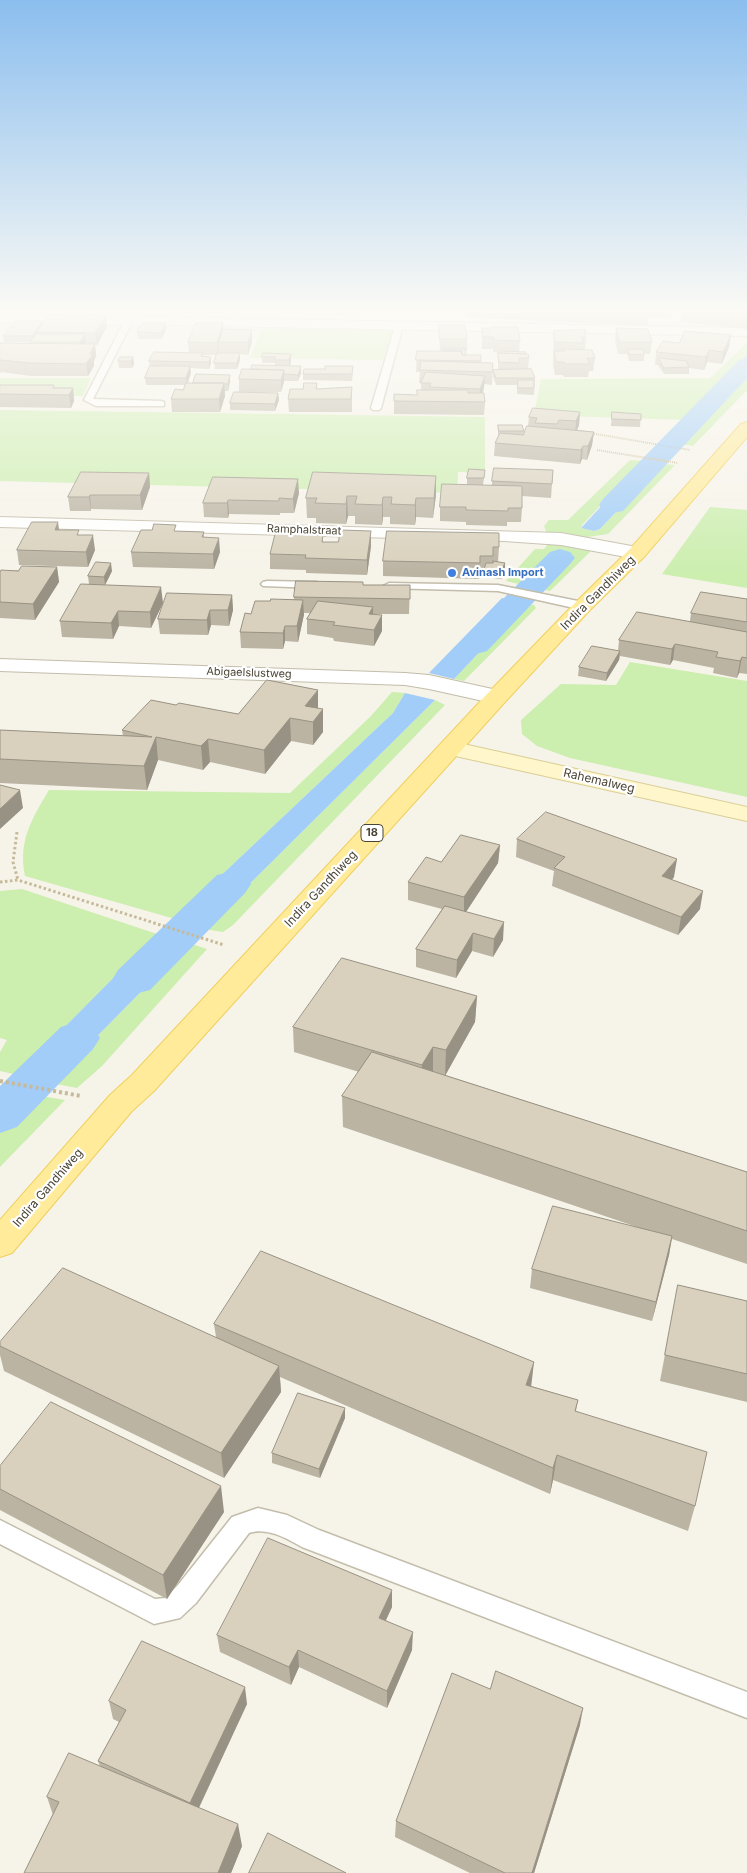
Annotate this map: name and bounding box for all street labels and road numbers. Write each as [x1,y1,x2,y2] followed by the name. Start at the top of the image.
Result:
[267,522,341,538] street label: Ramphalstraat
[558,553,638,633] street label: Indira Gandhiweg
[206,665,292,681] street label: Abigaelslustweg
[562,766,636,796] street label: Rahemalweg
[361,824,383,841] road number: 18
[282,848,360,930] street label: Indira Gandhiweg
[10,1146,86,1230] street label: Indira Gandhiweg

